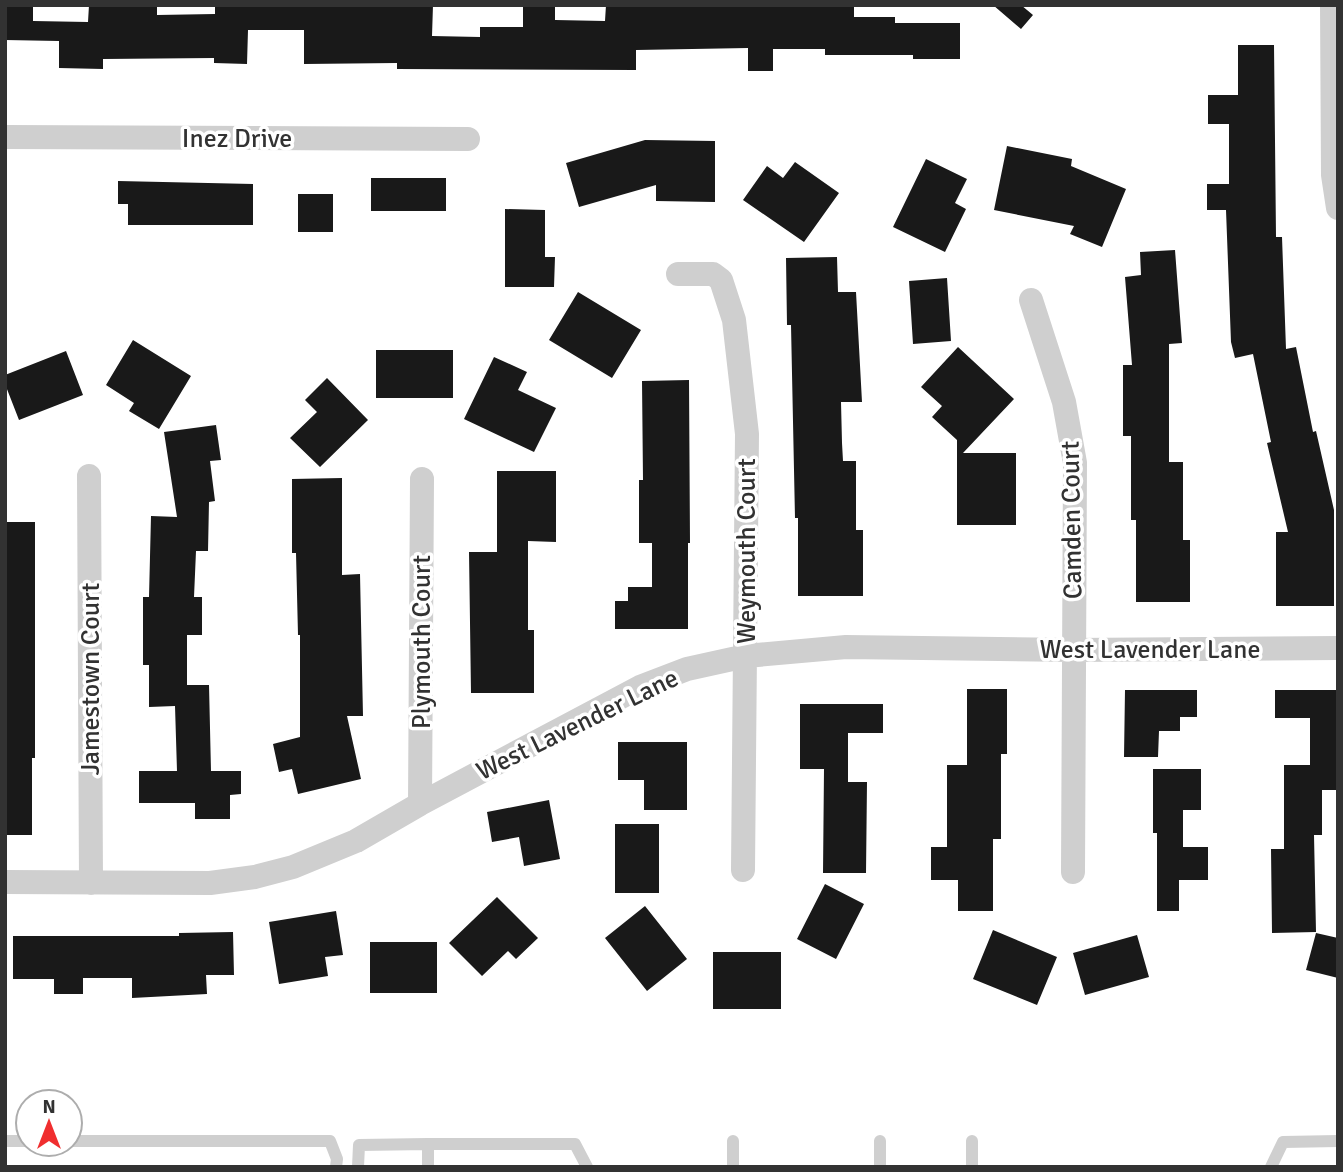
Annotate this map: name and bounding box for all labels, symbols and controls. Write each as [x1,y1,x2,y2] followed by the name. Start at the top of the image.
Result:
[182,123,292,155] street label: Inez Drive
[1055,440,1089,600] street label: Camden Court
[731,458,763,644] street label: Weymouth Court
[406,555,438,729] street label: Plymouth Court
[75,583,107,775] street label: Jamestown Court
[1040,634,1260,666] street label: West Lavender Lane
[471,662,684,788] street label: West Lavender Lane
[14,1088,84,1158] north arrow
[42,1095,56,1119] text: N

